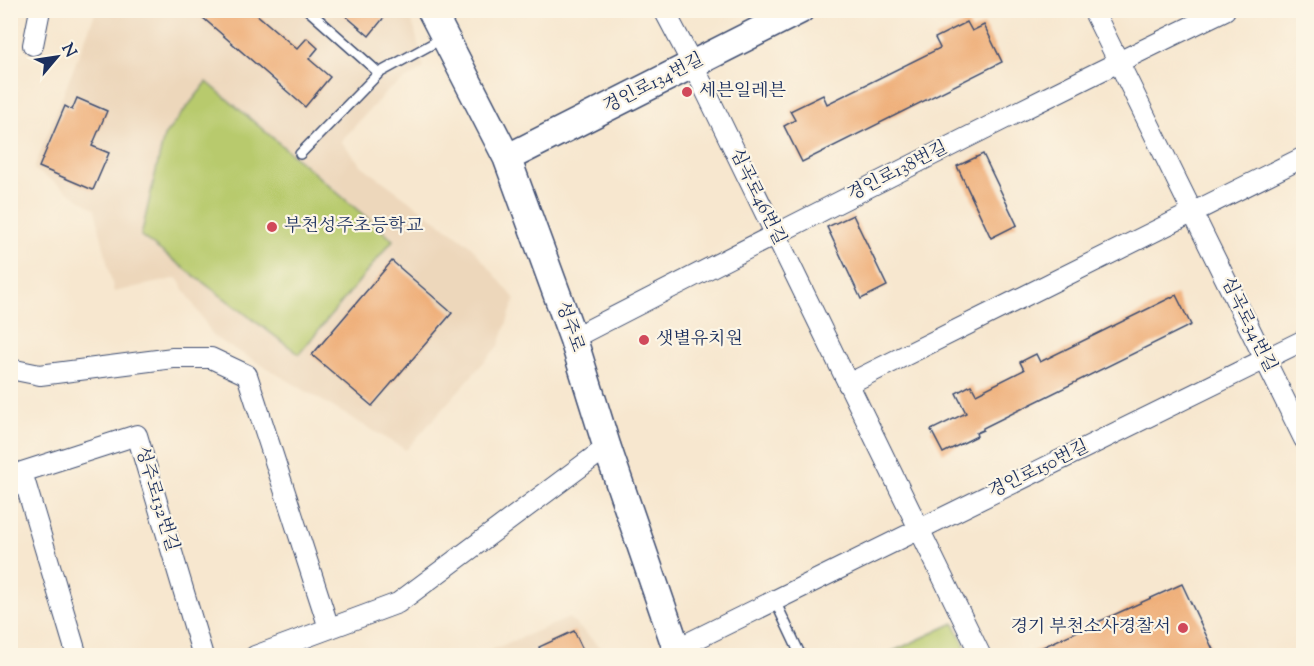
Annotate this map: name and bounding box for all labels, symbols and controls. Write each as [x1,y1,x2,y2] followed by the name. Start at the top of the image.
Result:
[27,27,87,87] north arrow
[55,40,81,62] text: N
[599,48,709,120] street label: 경인로134번길
[699,79,787,105] place label: 세븐일레븐
[680,85,694,99] marker: 세븐일레븐
[843,136,953,208] street label: 경인로138번길
[722,144,792,250] street label: 심곡로46번길
[284,214,424,240] place label: 부천성주초등학교
[265,220,279,234] marker: 부천성주초등학교
[1214,273,1282,377] street label: 심곡로34번길
[548,298,590,356] street label: 성주로
[656,327,743,353] place label: 샛별유치원
[637,333,651,347] marker: 샛별유치원
[984,434,1094,506] street label: 경인로150번길
[128,443,184,555] street label: 성주로132번길
[1011,615,1171,641] place label: 경기 부천소사경찰서
[1176,621,1190,635] marker: 경기 부천소사경찰서

